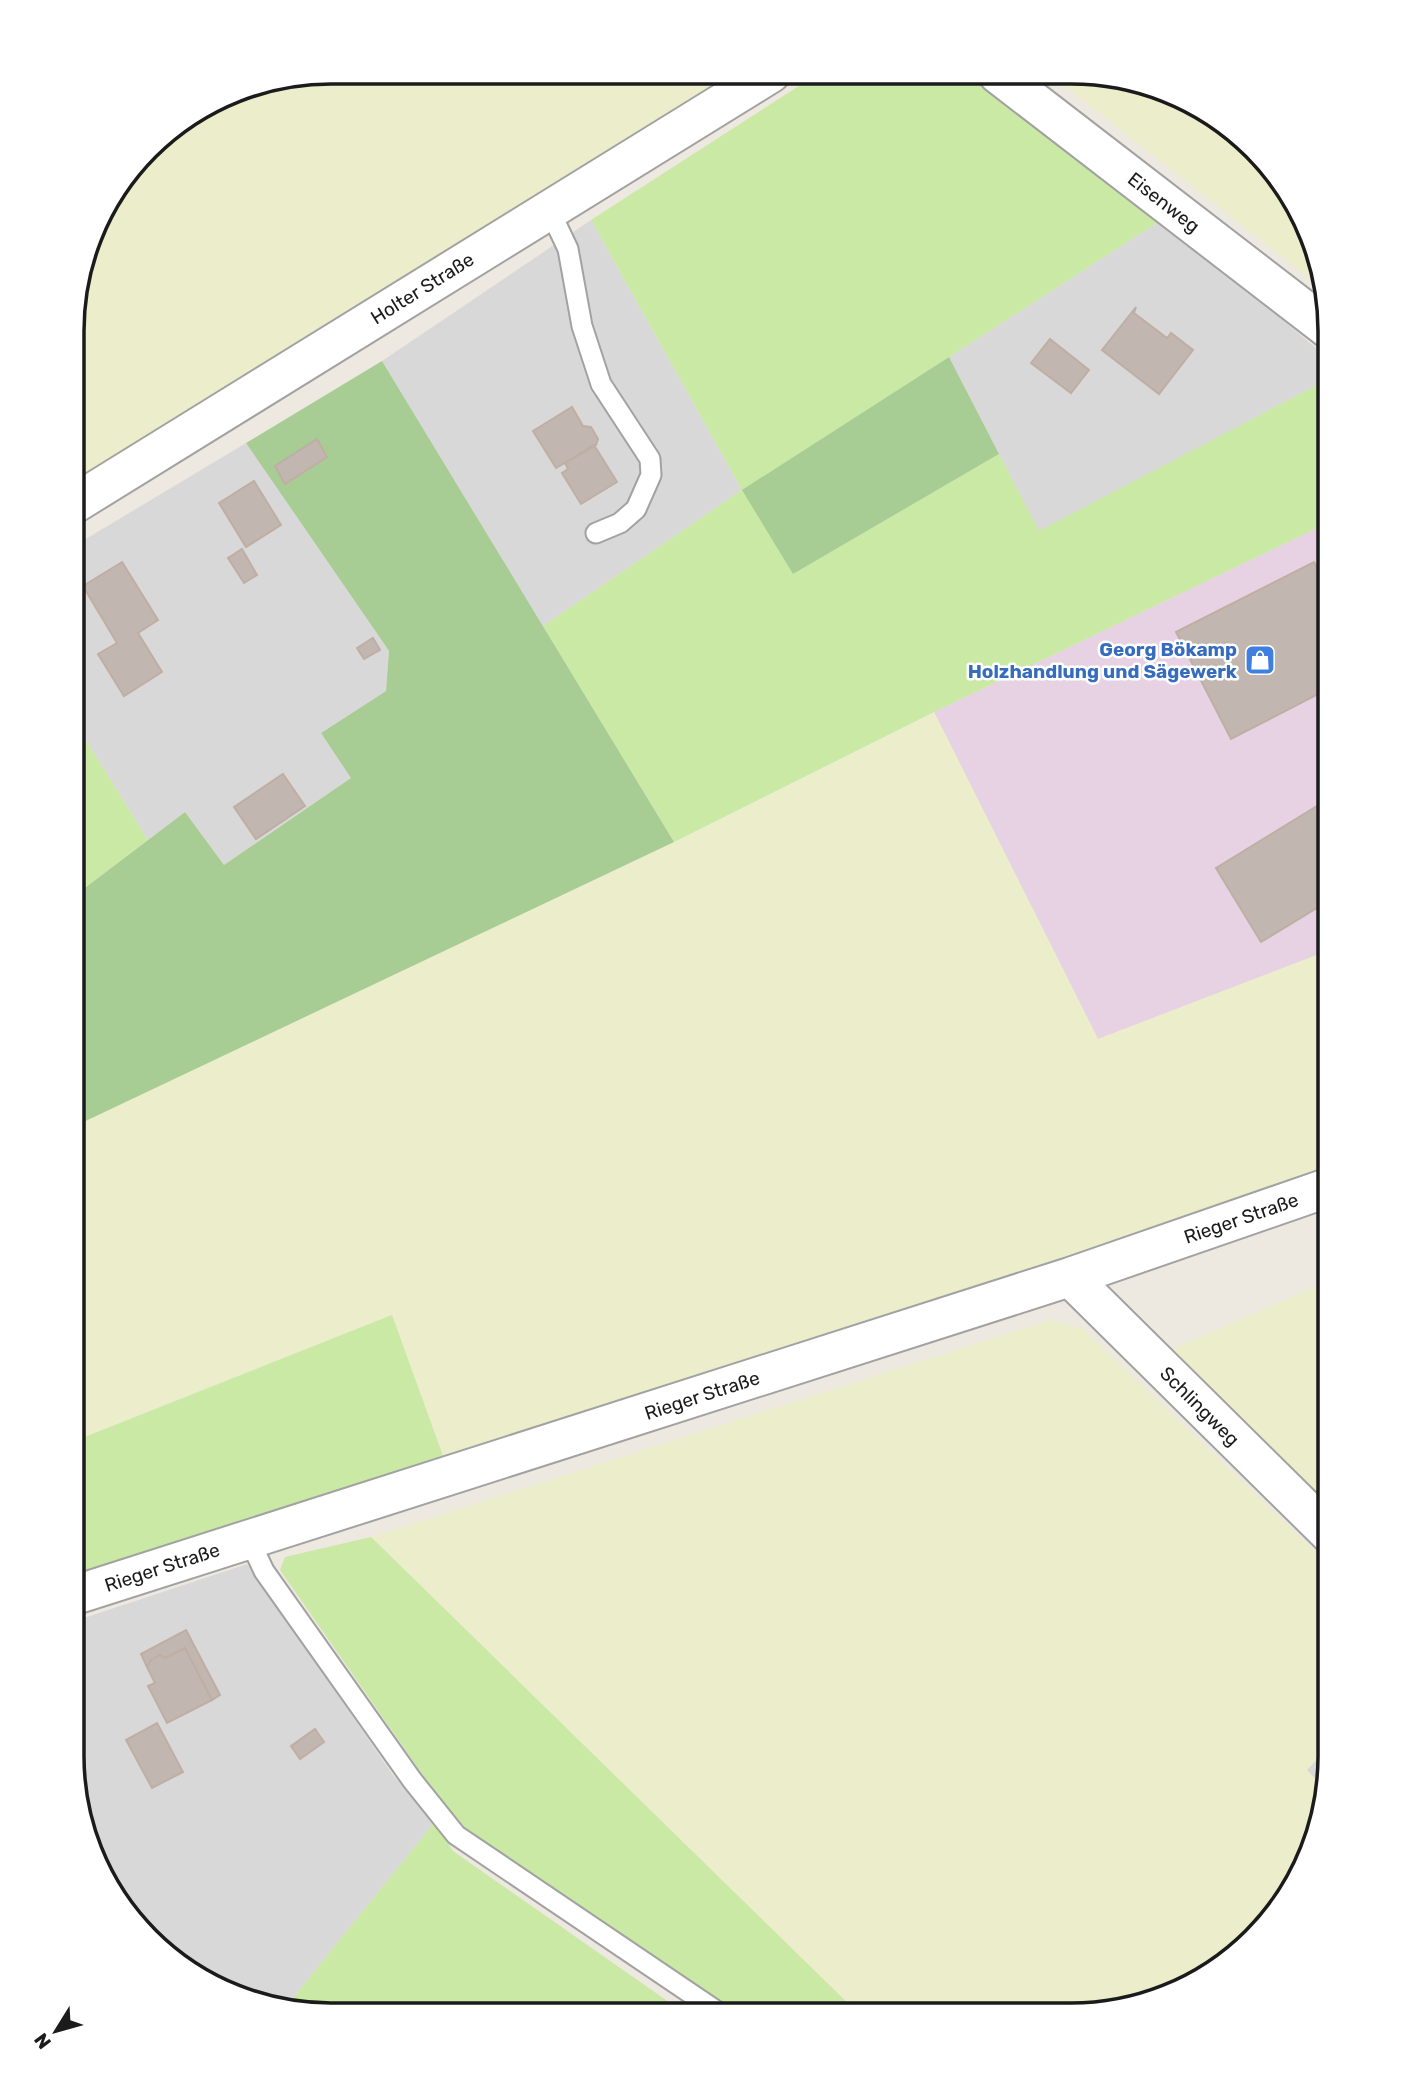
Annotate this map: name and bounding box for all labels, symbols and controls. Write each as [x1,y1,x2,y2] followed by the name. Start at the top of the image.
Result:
[1123,167,1204,238] street label: Eisenweg
[366,248,478,329] street label: Holter Straße
[968,638,1237,683] place label: Georg Bökamp Holzhandlung und Sägewerk
[1243,643,1277,677] shop icon: Georg Bökamp Holzhandlung und Sägewerk
[1181,1188,1302,1249] street label: Rieger Straße
[1155,1362,1244,1451] street label: Schlingweg
[642,1366,763,1425] street label: Rieger Straße
[102,1538,223,1597] street label: Rieger Straße
[21,1996,91,2066] north arrow
[30,2029,56,2053] text: N

